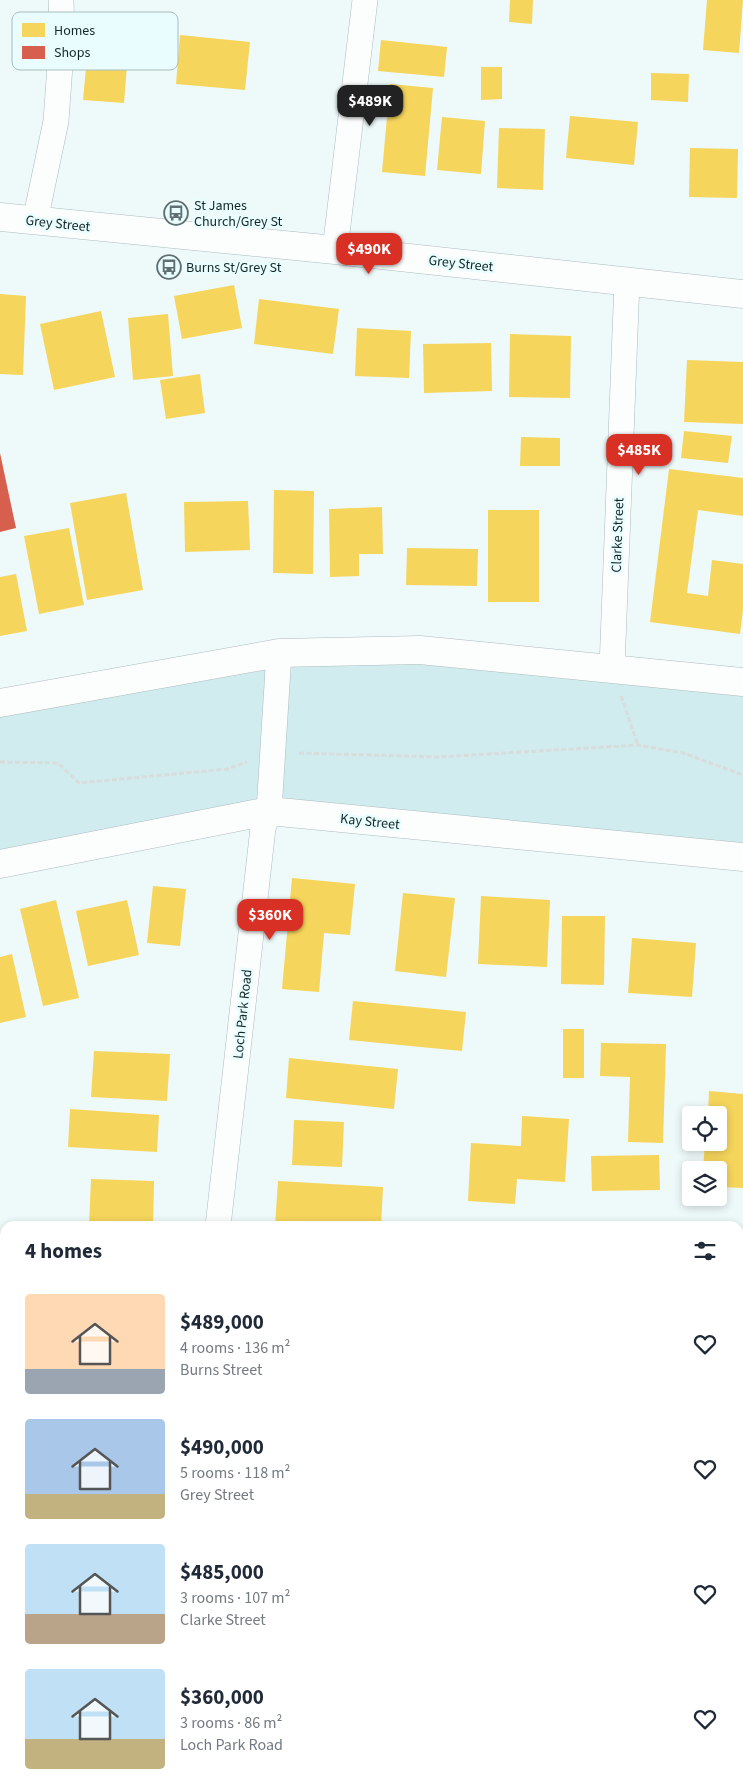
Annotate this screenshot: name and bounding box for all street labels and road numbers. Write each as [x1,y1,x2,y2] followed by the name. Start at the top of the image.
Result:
[25,211,91,237] street label: Grey Street
[428,251,494,277] street label: Grey Street
[607,497,629,573] street label: Clarke Street
[339,809,401,835] street label: Kay Street
[228,968,258,1060] street label: Loch Park Road

